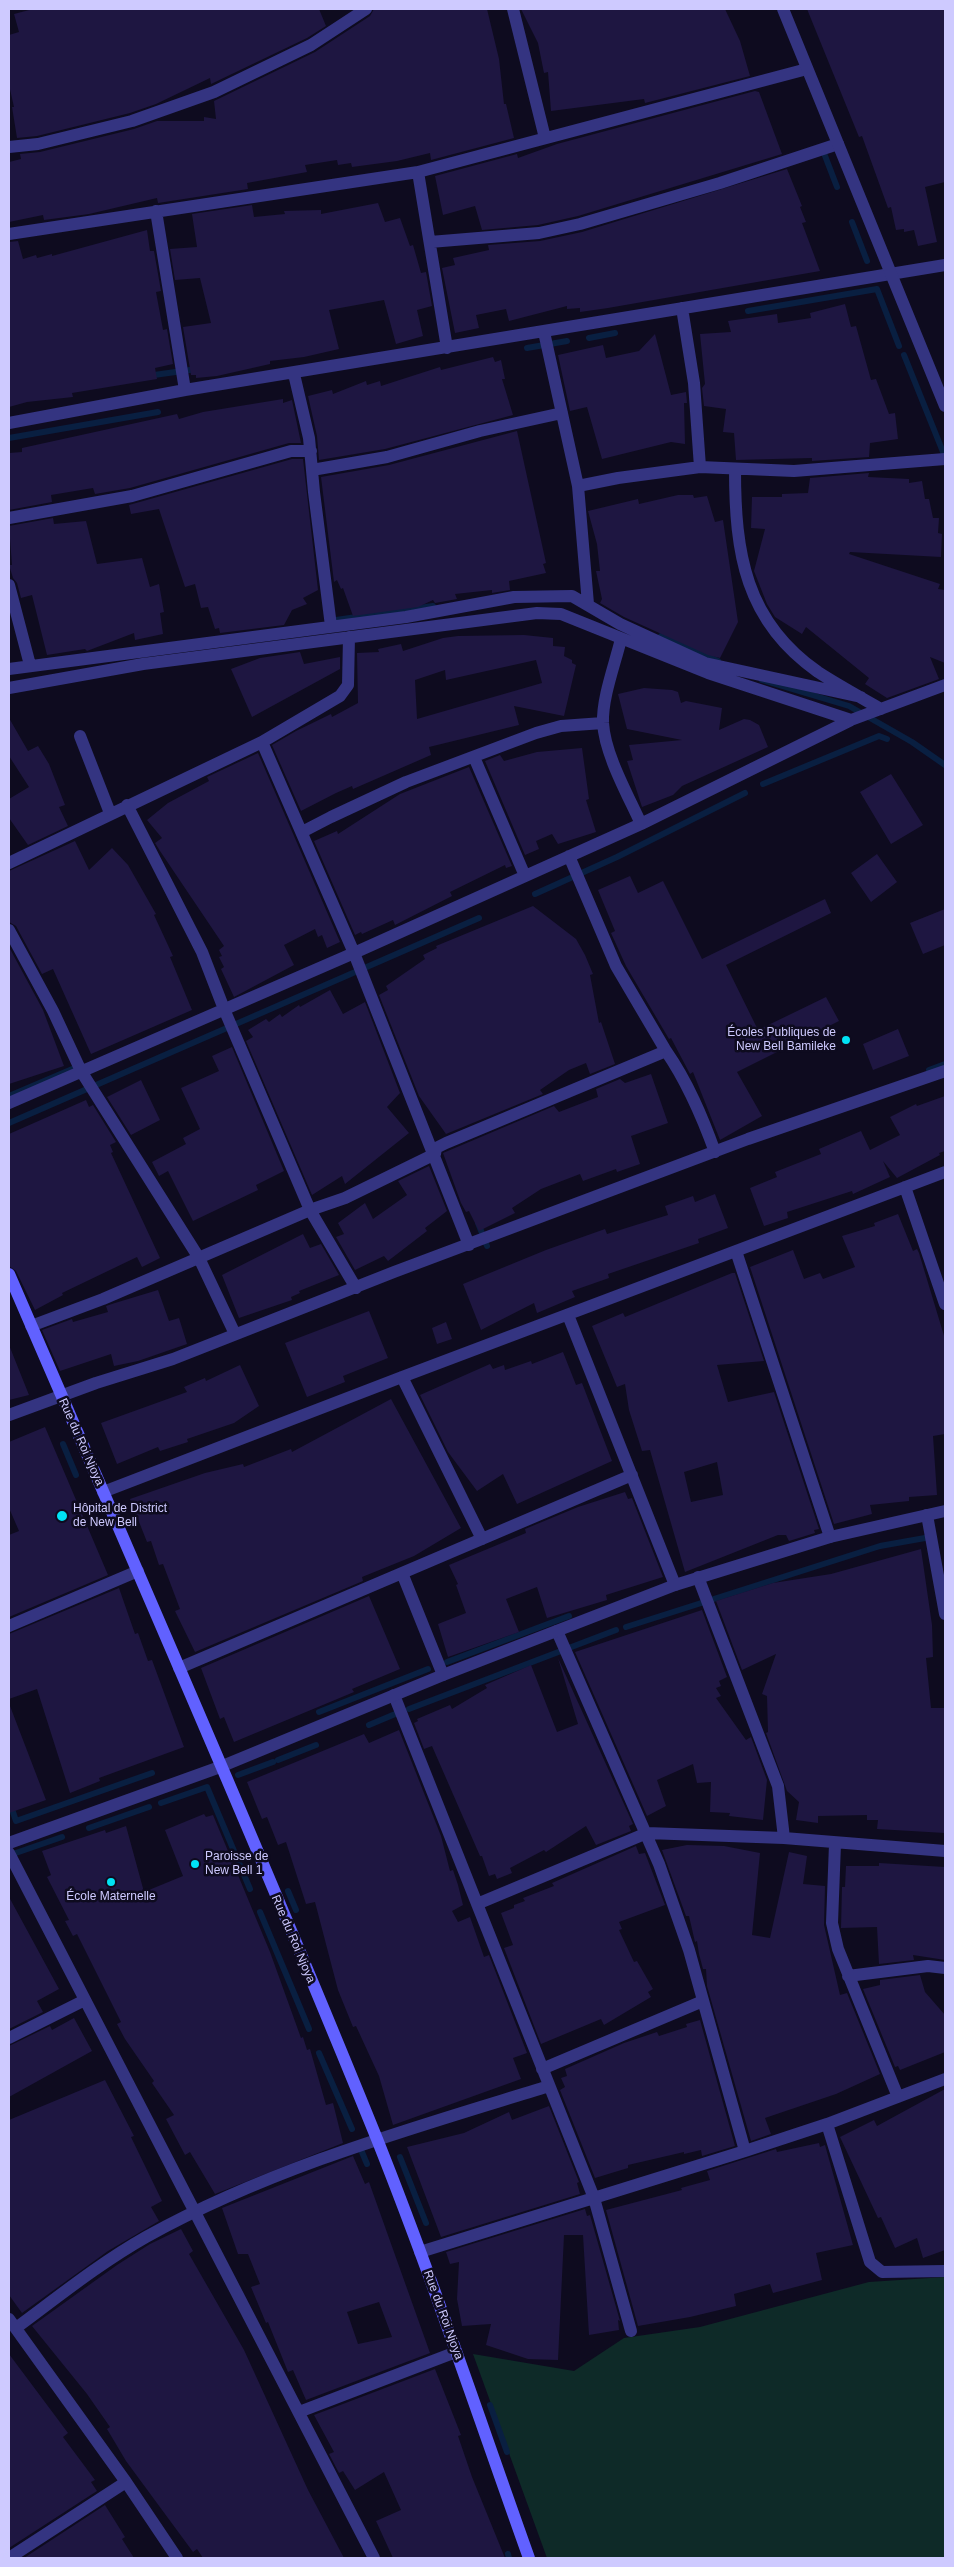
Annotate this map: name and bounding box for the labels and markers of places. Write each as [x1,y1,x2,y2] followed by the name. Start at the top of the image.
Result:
[727,1026,836,1054] place label: Écoles Publiques de New Bell Bamileke
[840,1034,852,1046] marker: Écoles Publiques de New Bell Bamileke
[73,1502,167,1530] place label: Hôpital de District de New Bell
[55,1509,69,1523] marker: Hôpital de District de New Bell
[205,1850,268,1878] place label: Paroisse de New Bell 1
[189,1858,201,1870] marker: Paroisse de New Bell 1
[105,1876,117,1888] marker: École Maternelle
[66,1890,156,1904] place label: École Maternelle

